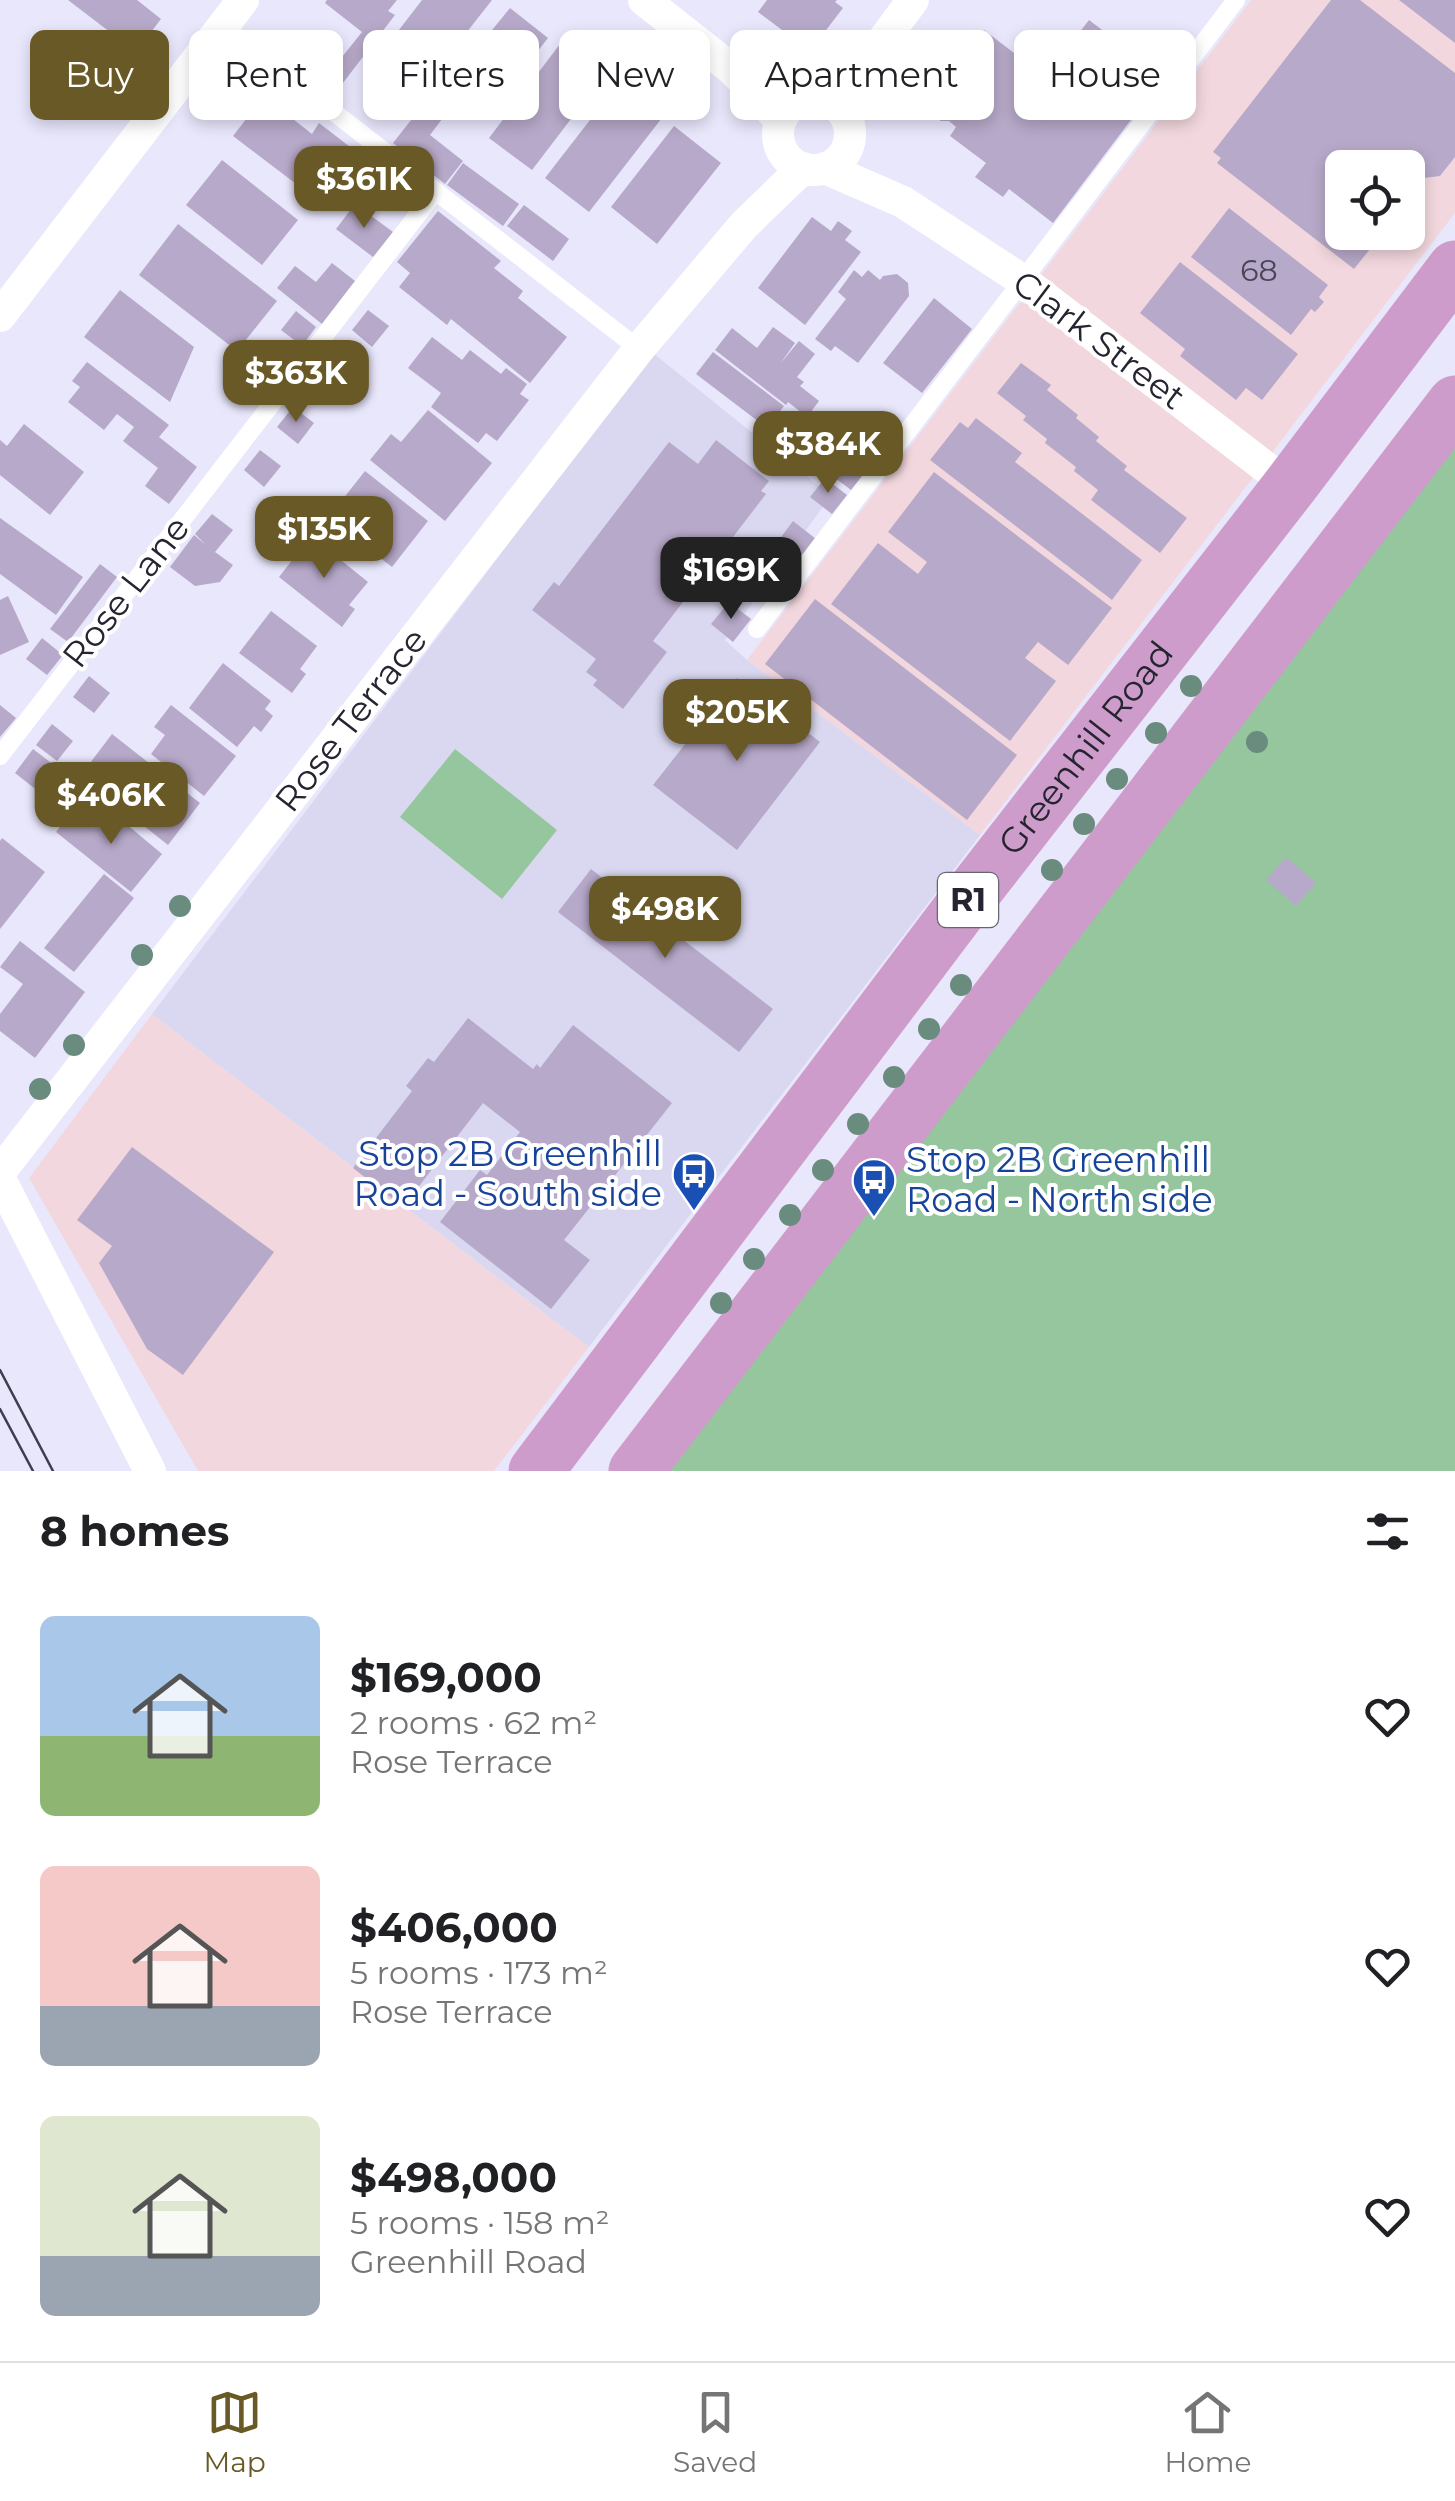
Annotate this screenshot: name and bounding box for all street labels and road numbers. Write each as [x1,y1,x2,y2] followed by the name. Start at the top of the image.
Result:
[1005,261,1194,418] street label: Clark Street
[53,507,198,676] street label: Rose Lane
[265,619,436,820] street label: Rose Terrace
[989,632,1182,863] street label: Greenhill Road
[938,873,998,927] road number: R1

